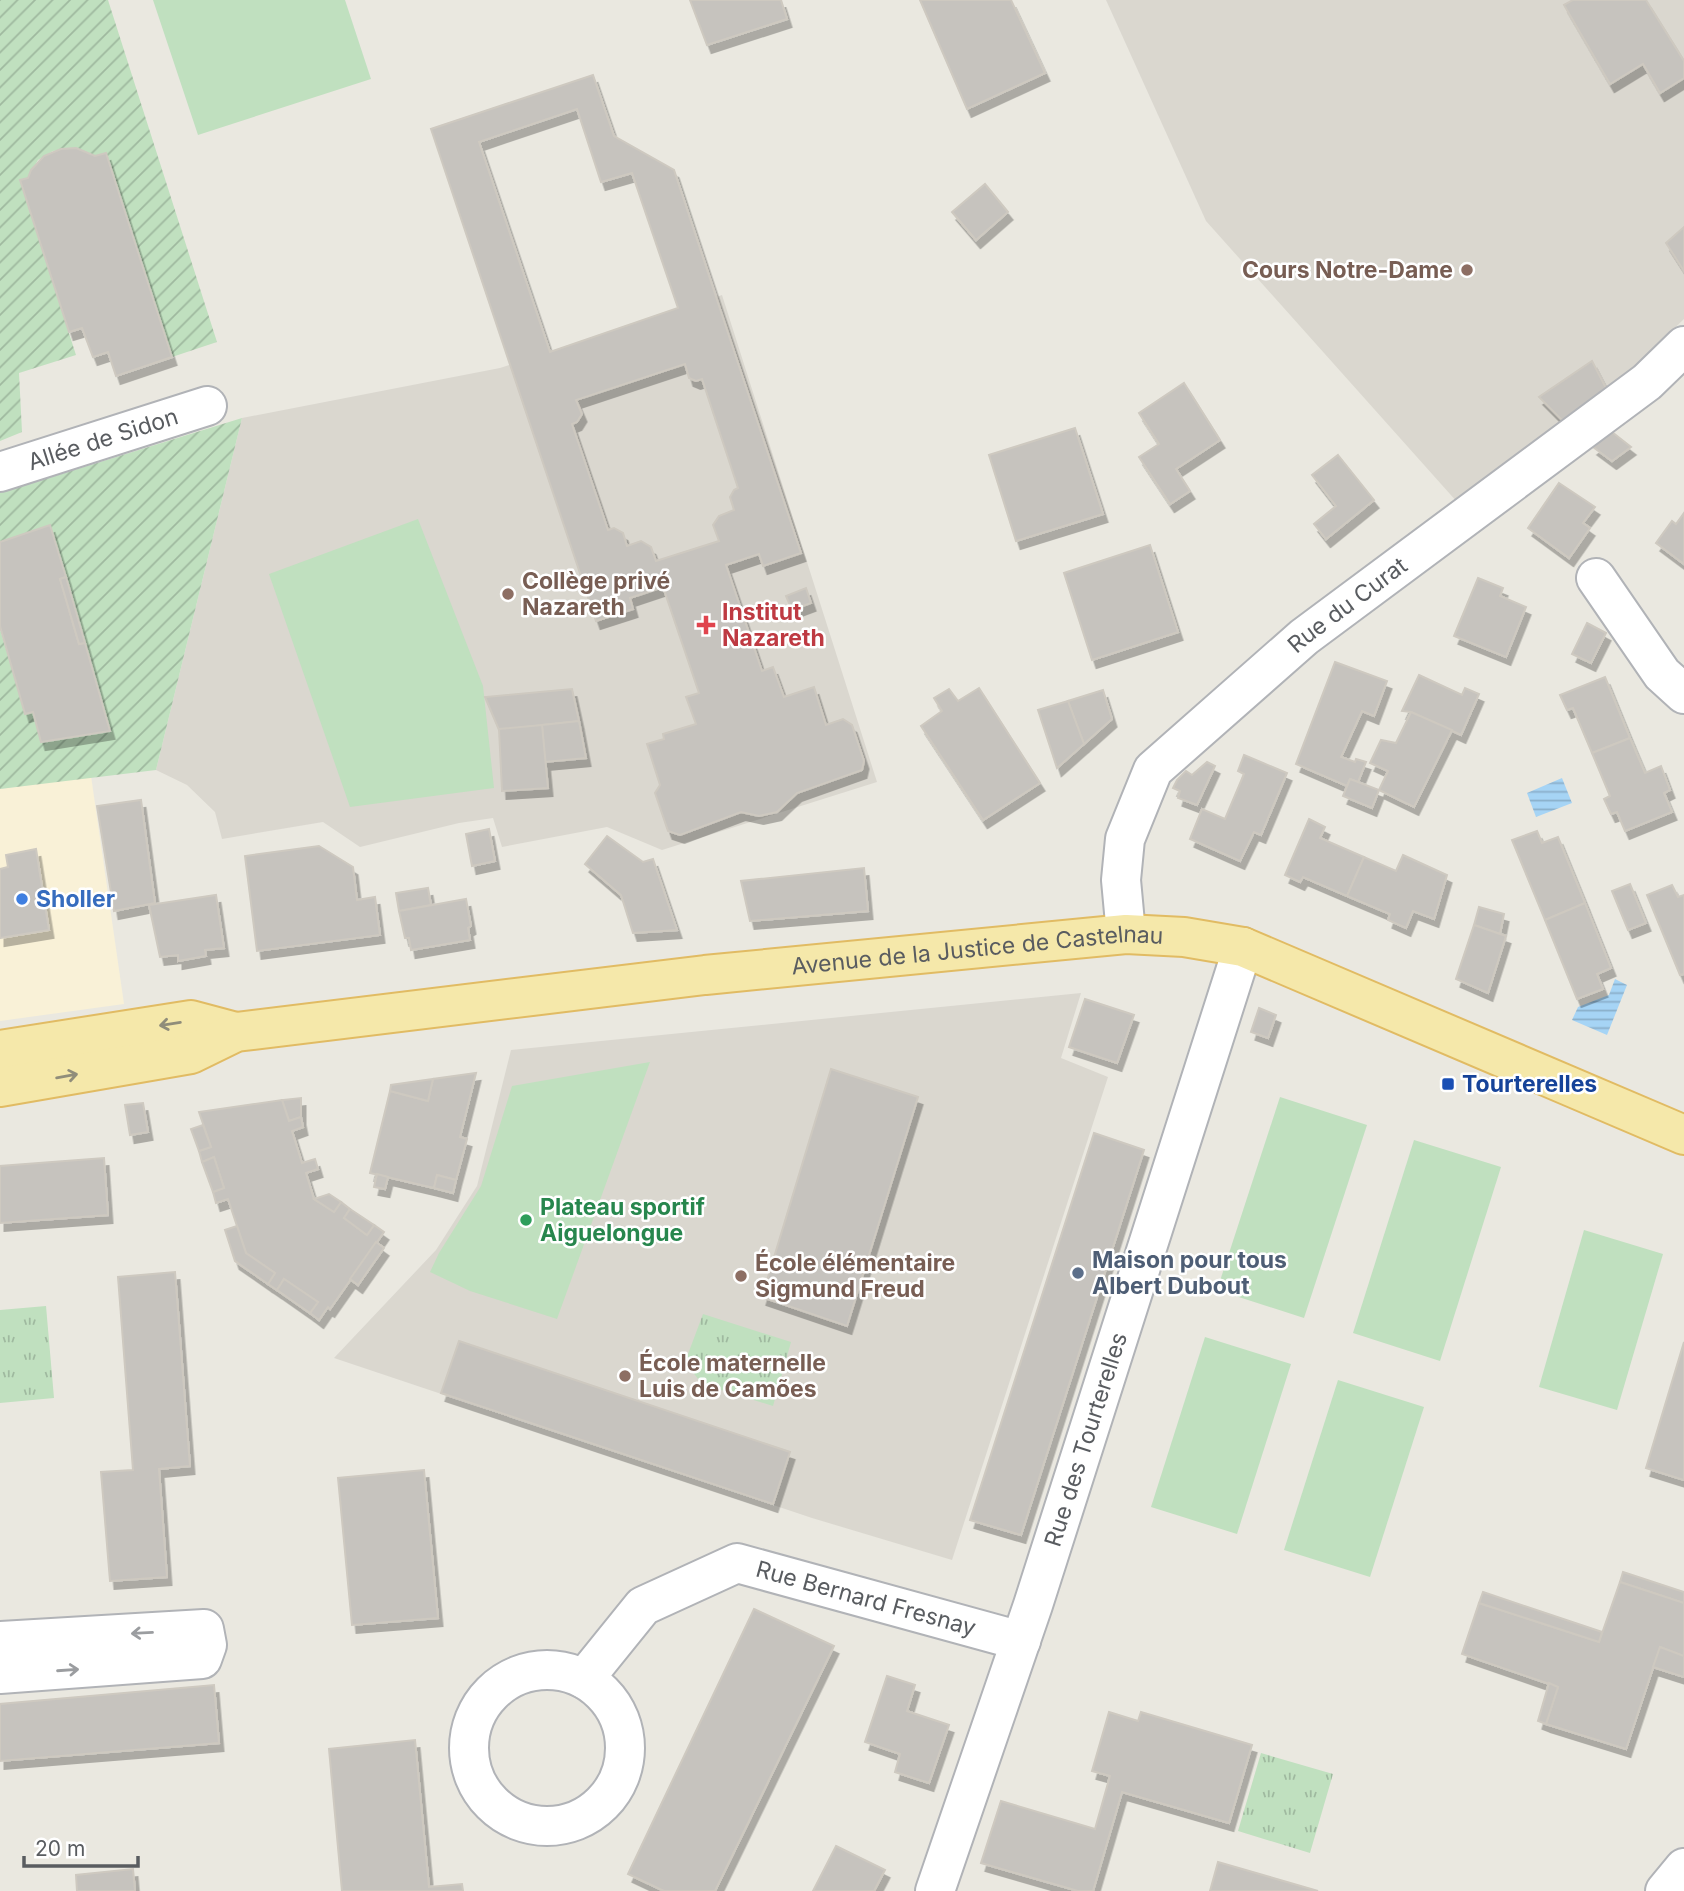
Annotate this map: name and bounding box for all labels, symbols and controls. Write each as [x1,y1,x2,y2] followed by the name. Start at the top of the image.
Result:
[1242,256,1453,284] place label: Cours Notre-Dame
[1459,262,1475,278] marker: Cours Notre-Dame
[24,402,182,476] street label: Allée de Sidon
[1282,551,1413,659] street label: Rue du Curat
[522,567,670,621] place label: Collège privé Nazareth
[500,586,516,602] marker: Collège privé Nazareth
[722,598,825,652] place label: Institut Nazareth
[696,615,716,635] marker: Institut Nazareth
[36,885,115,913] place label: Sholler
[14,891,30,907] marker: Sholler
[790,920,1164,981] street label: Avenue de la Justice de Castelnau
[159,1018,182,1031] one-way arrow
[55,1068,78,1082] one-way arrow
[1462,1070,1597,1098] place label: Tourterelles
[1440,1076,1456,1092] marker: Tourterelles
[540,1193,705,1247] place label: Plateau sportif Aiguelongue
[518,1212,534,1228] marker: Plateau sportif Aiguelongue
[1092,1246,1287,1300] place label: Maison pour tous Albert Dubout
[755,1249,955,1303] place label: École élémentaire Sigmund Freud
[1070,1265,1086,1281] marker: Maison pour tous Albert Dubout
[733,1268,749,1284] marker: École élémentaire Sigmund Freud
[1039,1329,1133,1550] street label: Rue des Tourterelles
[639,1349,826,1403] place label: École maternelle Luis de Camões
[617,1368,633,1384] marker: École maternelle Luis de Camões
[753,1555,979,1642] street label: Rue Bernard Fresnay
[130,1626,153,1639] one-way arrow
[56,1663,79,1676] one-way arrow
[24,1825,138,1869] scale bar
[35,1836,85,1861] text: 20 m

